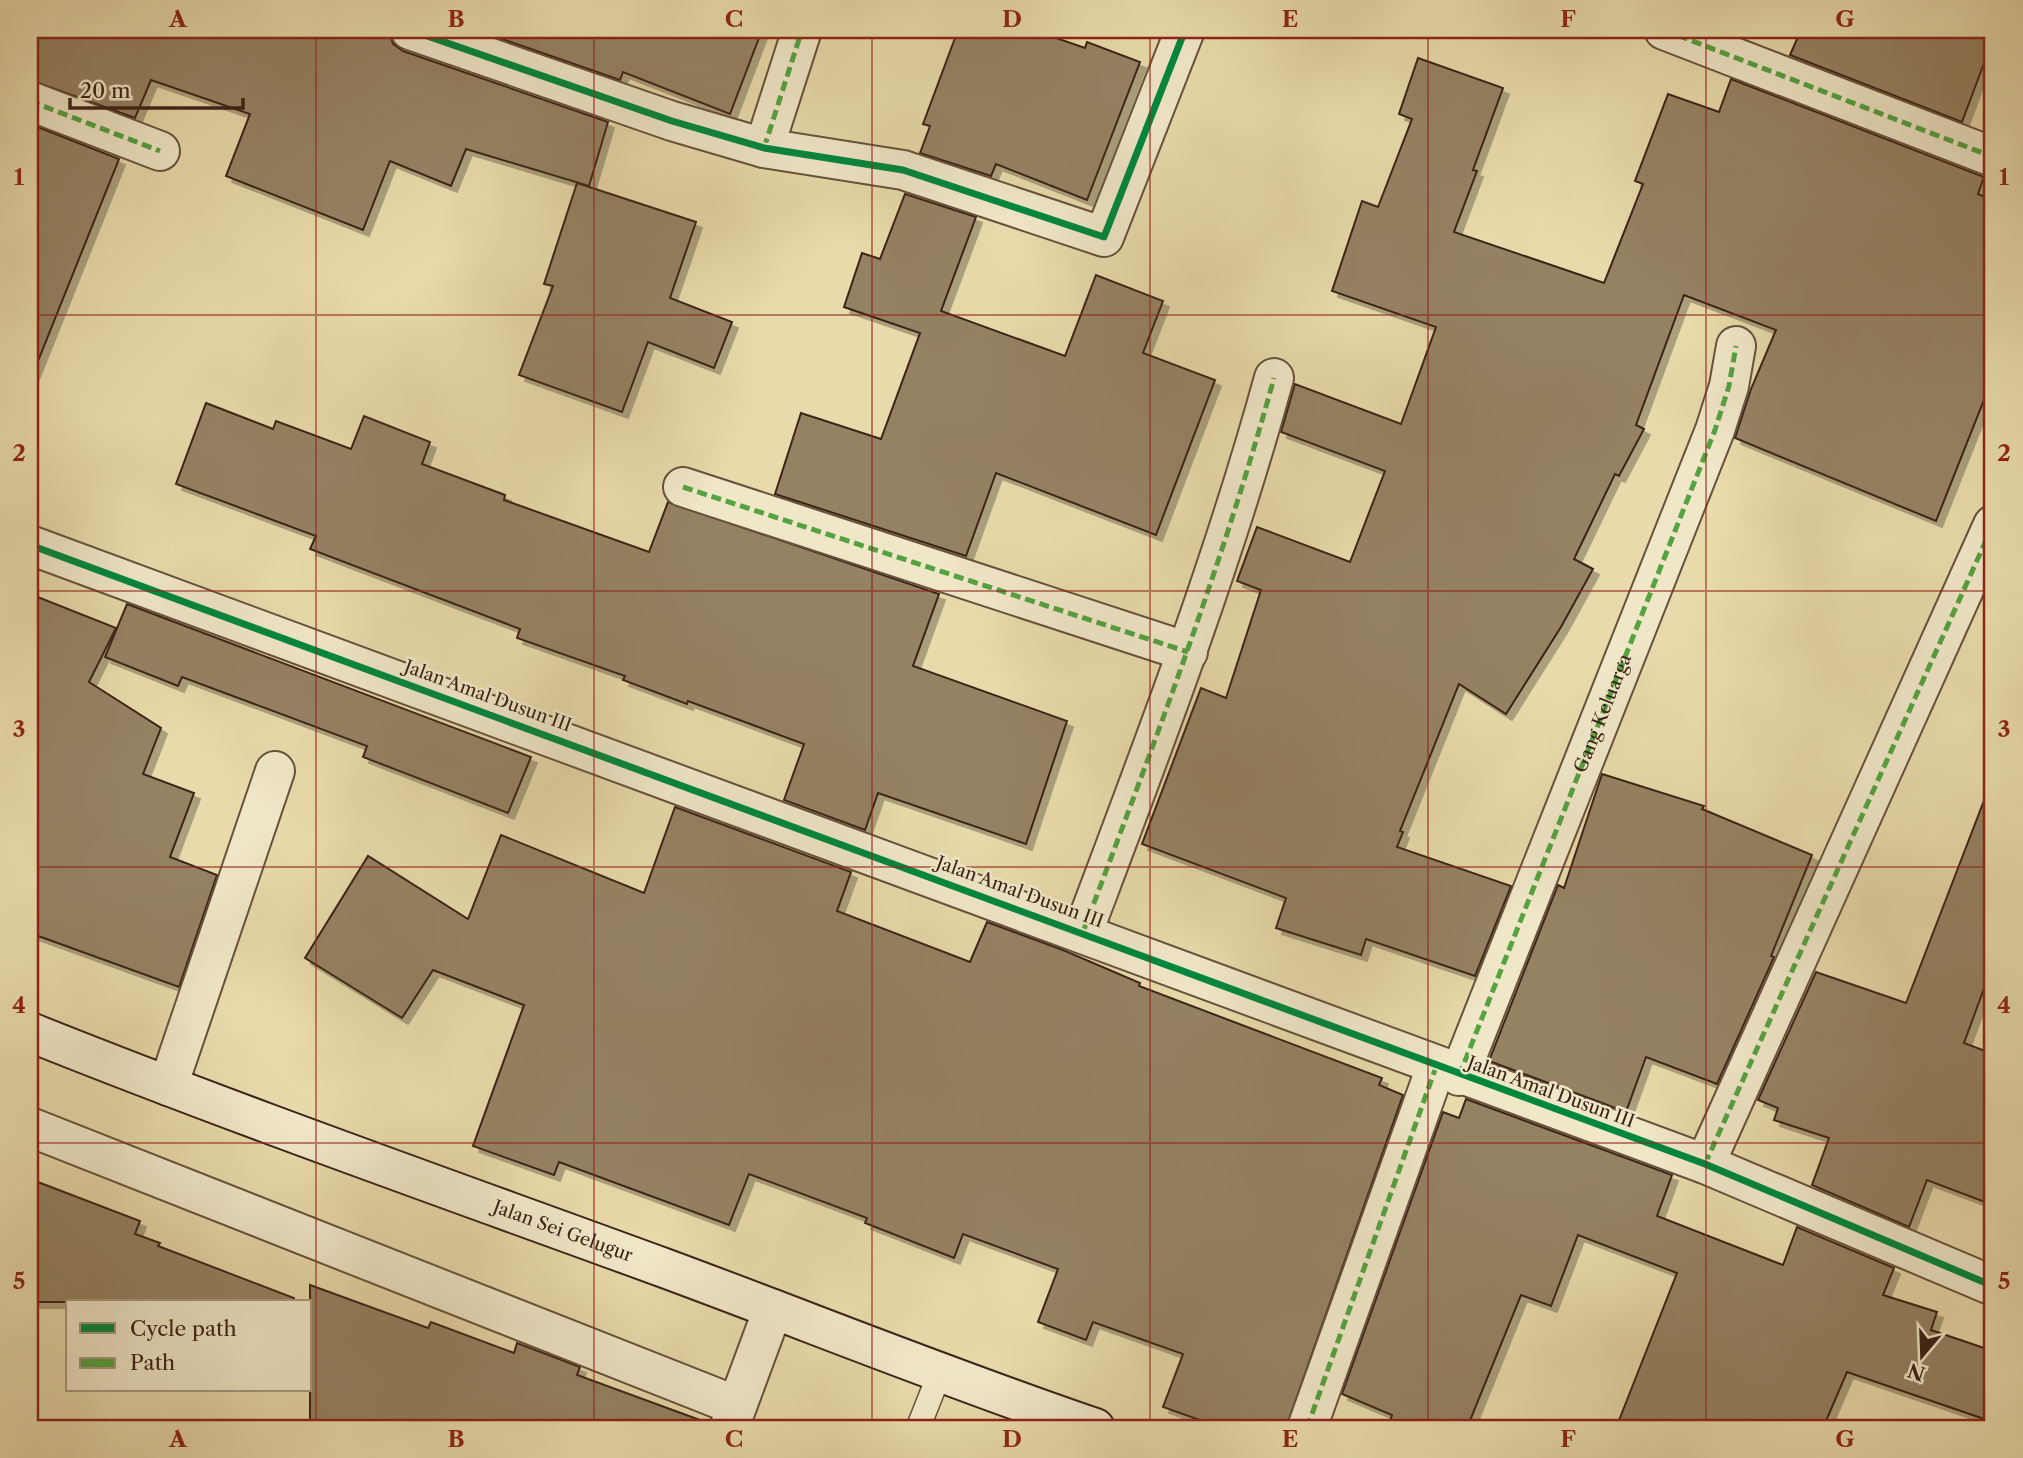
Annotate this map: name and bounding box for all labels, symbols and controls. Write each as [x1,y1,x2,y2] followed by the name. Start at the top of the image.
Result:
[168,5,188,33] text: A
[447,5,465,33] text: B
[725,5,743,33] text: C
[1002,5,1022,33] text: D
[1282,5,1298,33] text: E
[1560,5,1576,33] text: F
[1835,5,1855,33] text: G
[70,66,243,110] scale bar
[80,78,131,103] text: 20 m
[14,163,25,191] text: 1
[1999,163,2010,191] text: 1
[12,439,26,467] text: 2
[1997,439,2011,467] text: 2
[1569,651,1636,776] street label: Gang Keluarga
[398,654,575,737] street label: Jalan Amal Dusun III
[13,715,26,743] text: 3
[1998,715,2011,743] text: 3
[930,850,1107,933] street label: Jalan Amal Dusun III
[12,991,26,1019] text: 4
[1997,991,2011,1019] text: 4
[1461,1050,1638,1133] street label: Jalan Amal Dusun III
[487,1195,636,1267] street label: Jalan Sei Gelugur
[13,1267,25,1295] text: 5
[1998,1267,2010,1295] text: 5
[66,1300,312,1392] legend
[130,1316,237,1341] text: Cycle path
[1886,1322,1956,1392] north arrow
[130,1350,175,1375] text: Path
[1905,1358,1928,1385] text: N
[168,1425,188,1453] text: A
[447,1425,465,1453] text: B
[725,1425,743,1453] text: C
[1002,1425,1022,1453] text: D
[1282,1425,1298,1453] text: E
[1560,1425,1576,1453] text: F
[1835,1425,1855,1453] text: G

